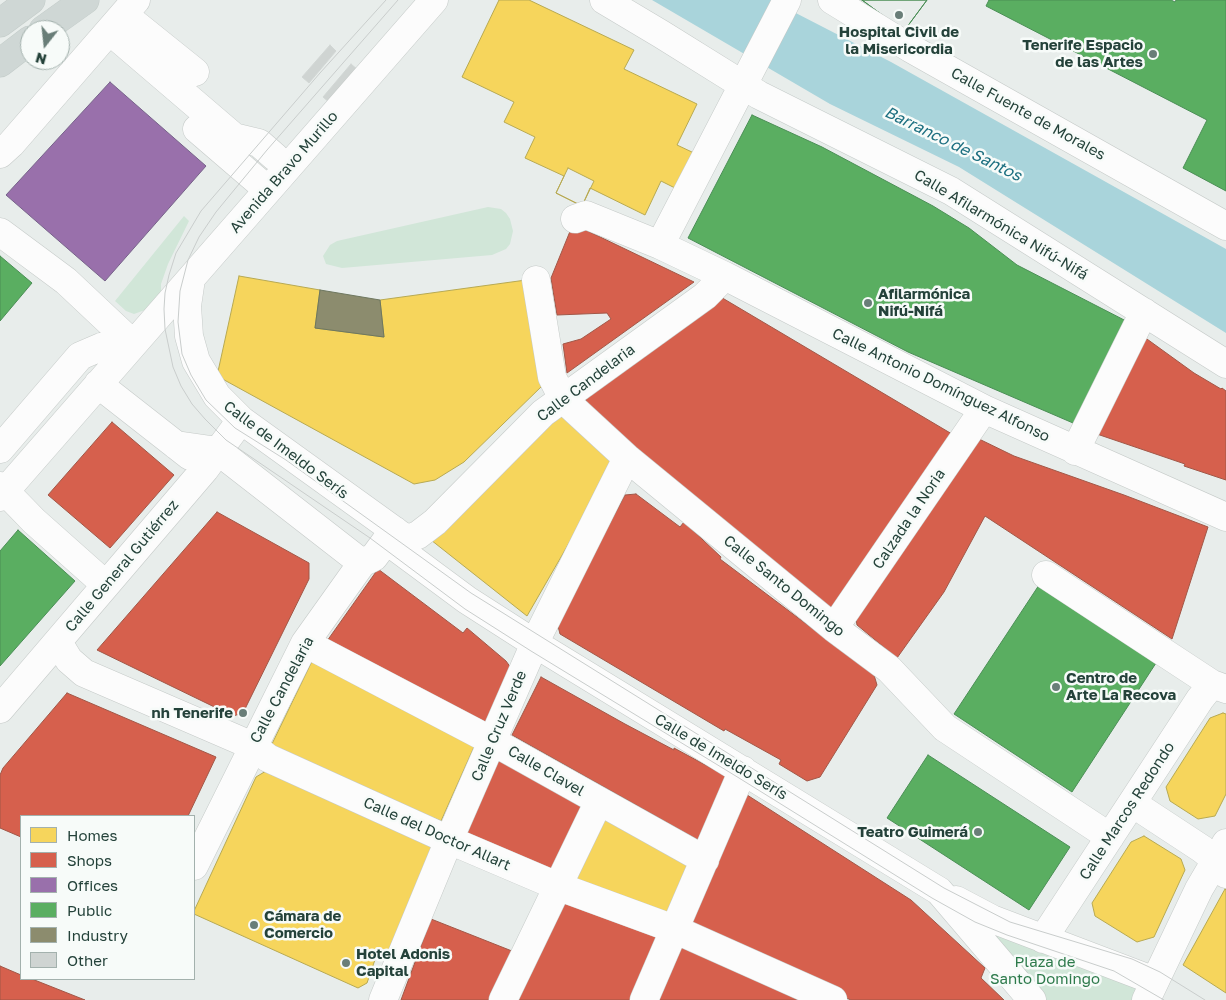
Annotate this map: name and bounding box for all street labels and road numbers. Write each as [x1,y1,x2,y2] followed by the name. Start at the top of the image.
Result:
[948,64,1108,164] street label: Calle Fuente de Morales
[226,107,342,237] street label: Avenida Bravo Murillo
[911,166,1091,284] street label: Calle Afilarmónica Nifú-Nifá
[829,324,1053,446] street label: Calle Antonio Domínguez Alfonso
[533,340,639,426] street label: Calle Candelaria
[220,397,352,503] street label: Calle de Imeldo Serís
[869,465,949,573] street label: Calzada la Noria
[62,496,182,636] street label: Calle General Gutiérrez
[720,532,848,640] street label: Calle Santo Domingo
[246,634,318,746] street label: Calle Candelaria
[468,668,530,784] street label: Calle Cruz Verde
[651,710,791,804] street label: Calle de Imeldo Serís
[1076,739,1178,883] street label: Calle Marcos Redondo
[505,742,587,800] street label: Calle Clavel
[361,793,513,875] street label: Calle del Doctor Allart

